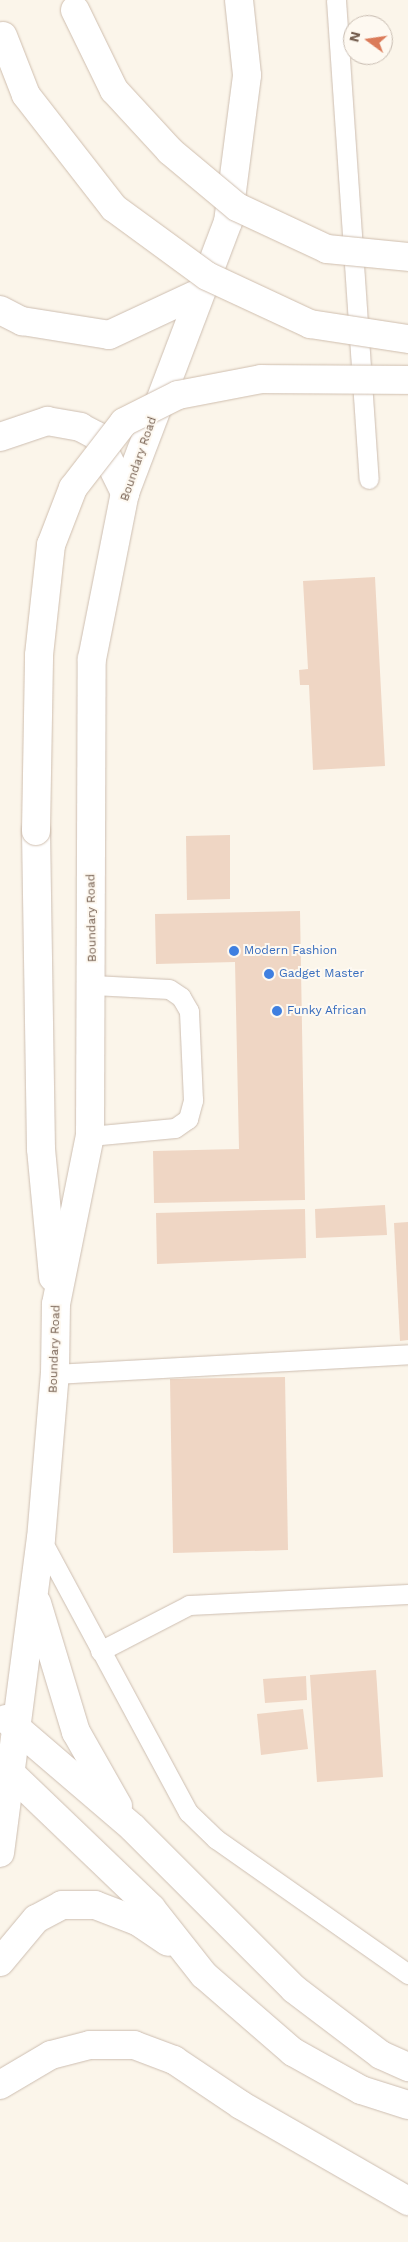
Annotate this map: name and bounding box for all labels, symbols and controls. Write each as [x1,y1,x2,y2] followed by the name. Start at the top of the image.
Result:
[343,15,393,65] north arrow
[345,30,363,44] text: N
[118,415,160,503] street label: Boundary Road
[84,874,100,962] street label: Boundary Road
[244,944,337,958] place label: Modern Fashion
[228,945,240,957] marker: Modern Fashion
[279,967,364,981] place label: Gadget Master
[263,968,275,980] marker: Gadget Master
[287,1004,367,1018] place label: Funky African
[271,1005,283,1017] marker: Funky African
[46,1304,64,1394] street label: Boundary Road

